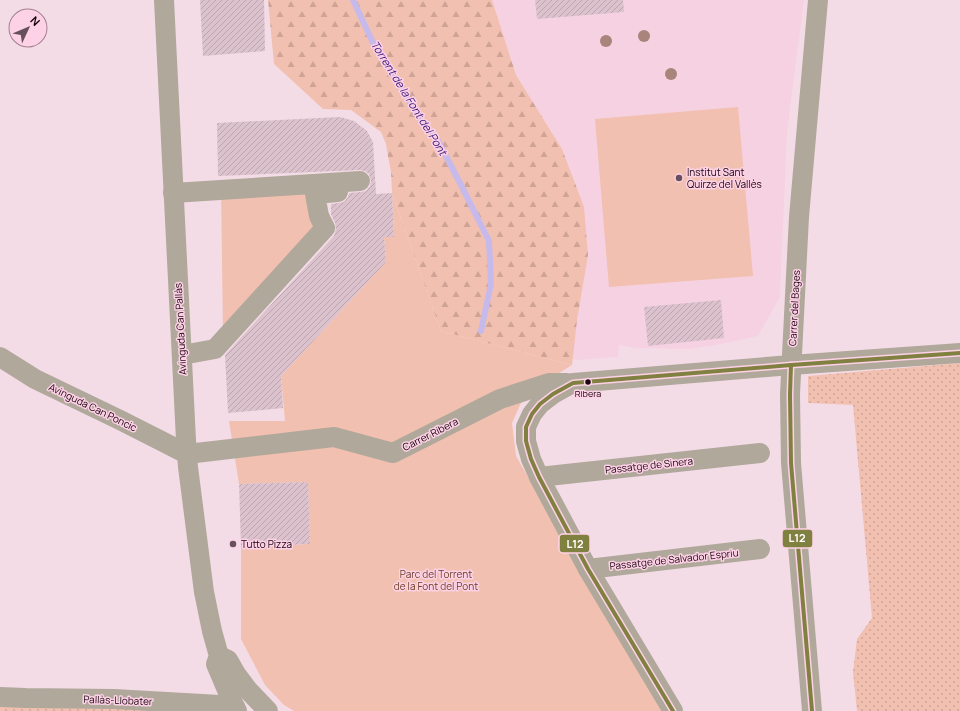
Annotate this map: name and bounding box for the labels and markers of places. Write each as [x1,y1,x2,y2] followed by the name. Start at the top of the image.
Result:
[687,165,762,191] place label: Institut Sant Quirze del Vallès
[674,173,684,183] marker: Institut Sant Quirze del Vallès
[583,377,593,387] marker: Ribera
[575,387,601,400] place label: Ribera
[241,537,292,551] place label: Tutto Pizza
[228,539,238,549] marker: Tutto Pizza

